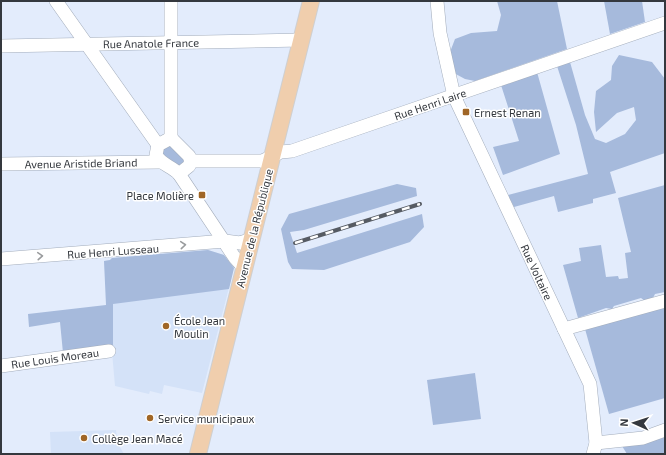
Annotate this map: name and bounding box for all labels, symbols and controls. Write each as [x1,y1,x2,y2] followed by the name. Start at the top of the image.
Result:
[103,36,199,50] street label: Rue Anatole France
[392,86,468,122] street label: Rue Henri Laire
[474,106,541,119] place label: Ernest Renan
[461,107,471,117] marker: Ernest Renan
[24,156,138,170] street label: Avenue Aristide Briand
[233,167,275,289] street label: Avenue de la République
[127,189,194,202] place label: Place Molière
[197,190,207,200] marker: Place Molière
[67,241,159,261] street label: Rue Henri Lusseau
[180,241,186,250] one-way arrow
[518,242,556,302] street label: Rue Voltaire
[37,252,43,261] one-way arrow
[174,314,225,340] place label: École Jean Moulin
[161,321,171,331] marker: École Jean Moulin
[10,345,100,371] street label: Rue Louis Moreau
[614,403,654,443] north arrow
[158,412,255,425] place label: Service municipaux
[145,413,155,423] marker: Service municipaux
[617,418,630,427] text: N
[92,432,183,445] place label: Collège Jean Macé
[79,433,89,443] marker: Collège Jean Macé

